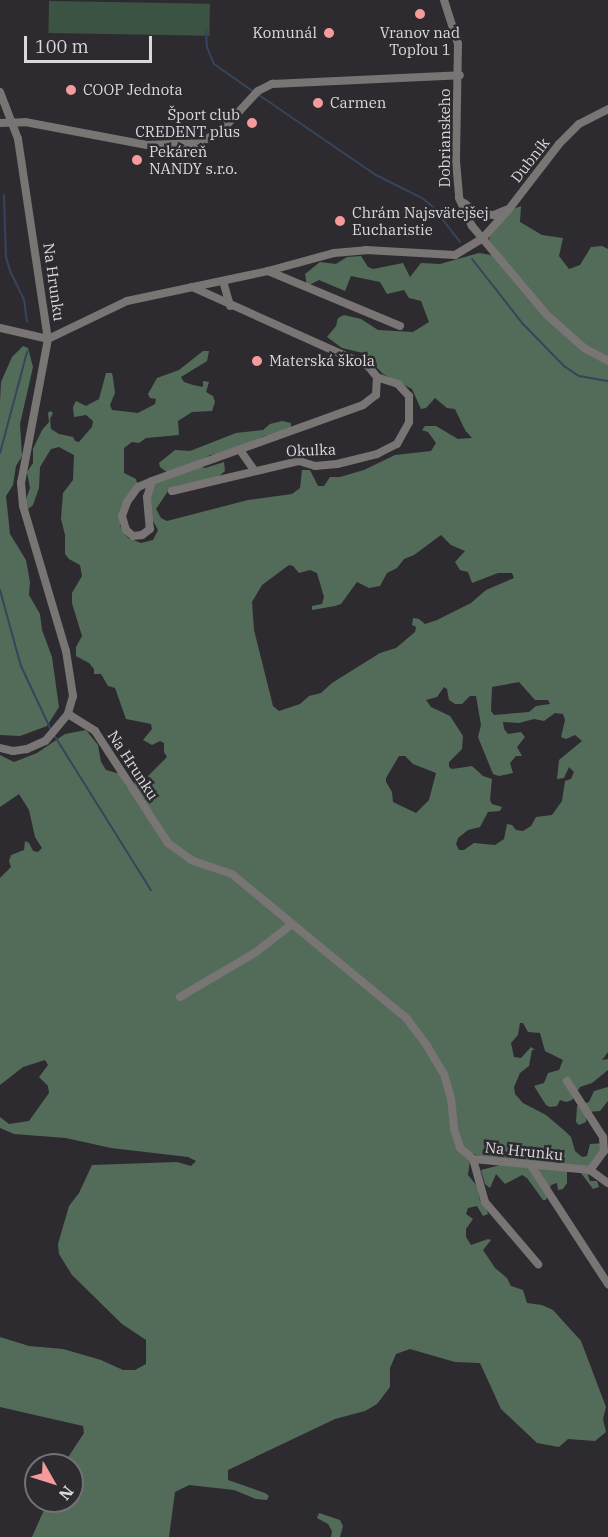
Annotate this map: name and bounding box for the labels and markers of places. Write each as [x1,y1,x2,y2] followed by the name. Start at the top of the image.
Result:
[413,7,427,21] marker: Vranov nad Topľou 1
[380,23,460,58] place label: Vranov nad Topľou 1
[252,24,317,42] place label: Komunál
[322,26,336,40] marker: Komunál
[83,81,183,99] place label: COOP Jednota
[64,83,78,97] marker: COOP Jednota
[330,94,386,112] place label: Carmen
[311,96,325,110] marker: Carmen
[135,105,240,140] place label: Šport club CREDENT plus
[245,116,259,130] marker: Šport club CREDENT plus
[149,142,237,177] place label: Pekáreň NANDY s.r.o.
[130,153,144,167] marker: Pekáreň NANDY s.r.o.
[352,203,489,238] place label: Chrám Najsvätejšej Eucharistie
[333,214,347,228] marker: Chrám Najsvätejšej Eucharistie
[269,352,375,370] place label: Materská škola
[250,354,264,368] marker: Materská škola

